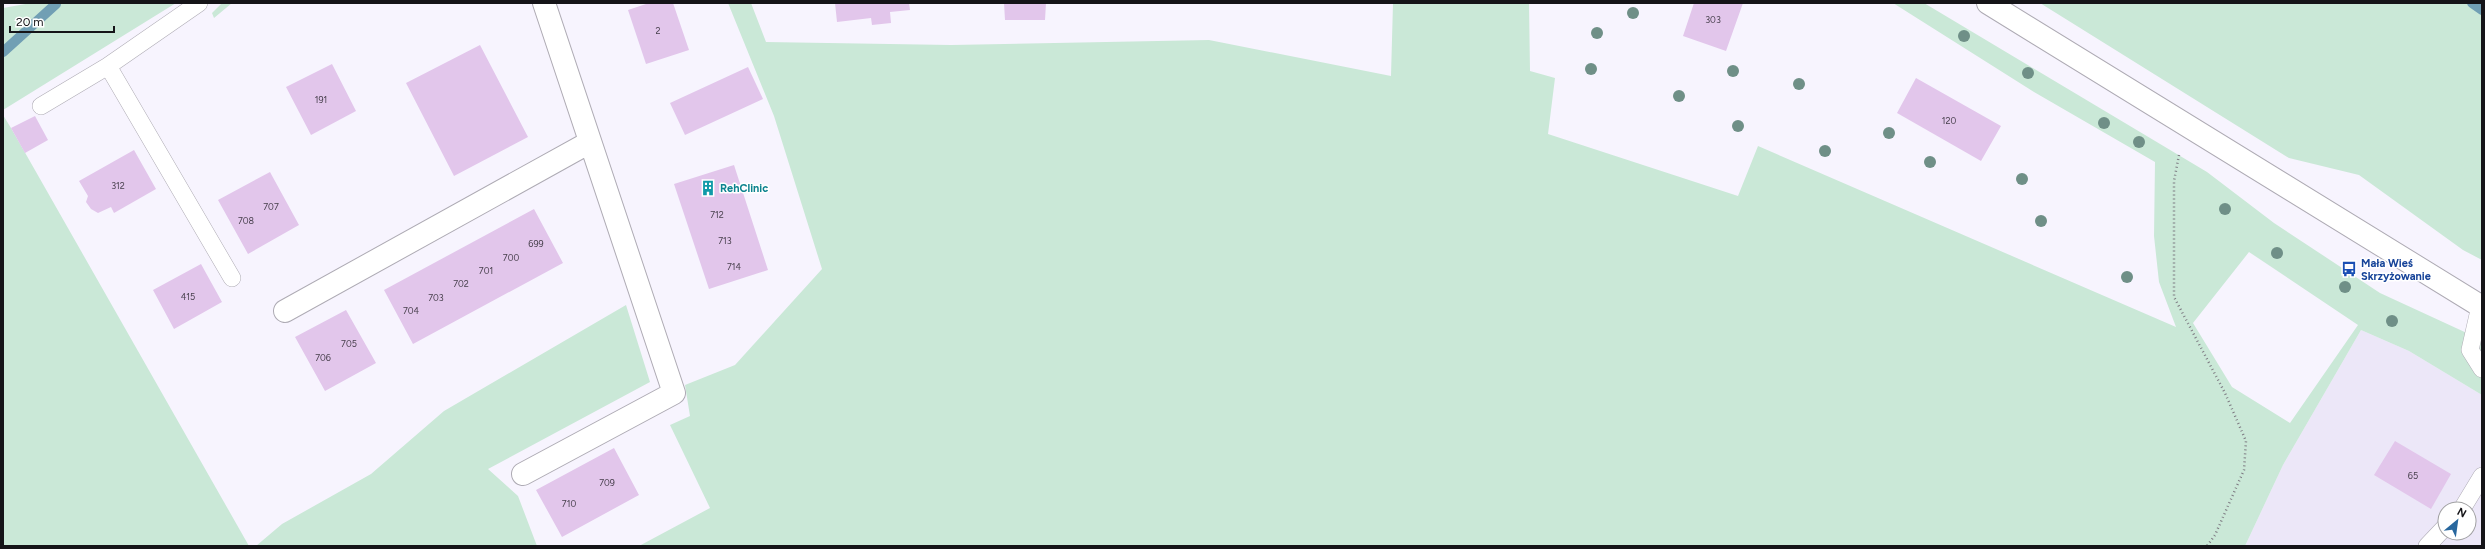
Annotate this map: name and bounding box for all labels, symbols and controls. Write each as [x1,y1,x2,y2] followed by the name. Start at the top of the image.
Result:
[10,8,114,34] scale bar
[1705,14,1721,25] house number: 303
[16,15,44,29] text: 20 m
[655,25,661,36] house number: 2
[315,94,327,105] house number: 191
[1942,115,1956,126] house number: 120
[699,179,717,197] building icon: RehClinic
[111,180,125,191] house number: 312
[720,182,768,195] place label: RehClinic
[263,201,279,212] house number: 707
[710,209,724,220] house number: 712
[238,215,255,226] house number: 708
[718,235,732,246] house number: 713
[528,238,544,249] house number: 699
[503,252,519,263] house number: 700
[2361,257,2431,283] place label: Mała Wieś Skrzyżowanie
[2340,260,2358,278] bus stop icon: Mała Wieś Skrzyżowanie
[727,261,741,272] house number: 714
[479,265,493,276] house number: 701
[453,278,469,289] house number: 702
[181,291,195,302] house number: 415
[428,292,444,303] house number: 703
[403,305,420,316] house number: 704
[341,338,357,349] house number: 705
[315,352,331,363] house number: 706
[2408,470,2418,481] house number: 65
[599,477,615,488] house number: 709
[562,498,576,509] house number: 710
[2437,501,2477,541] north arrow
[2455,505,2468,520] text: N

